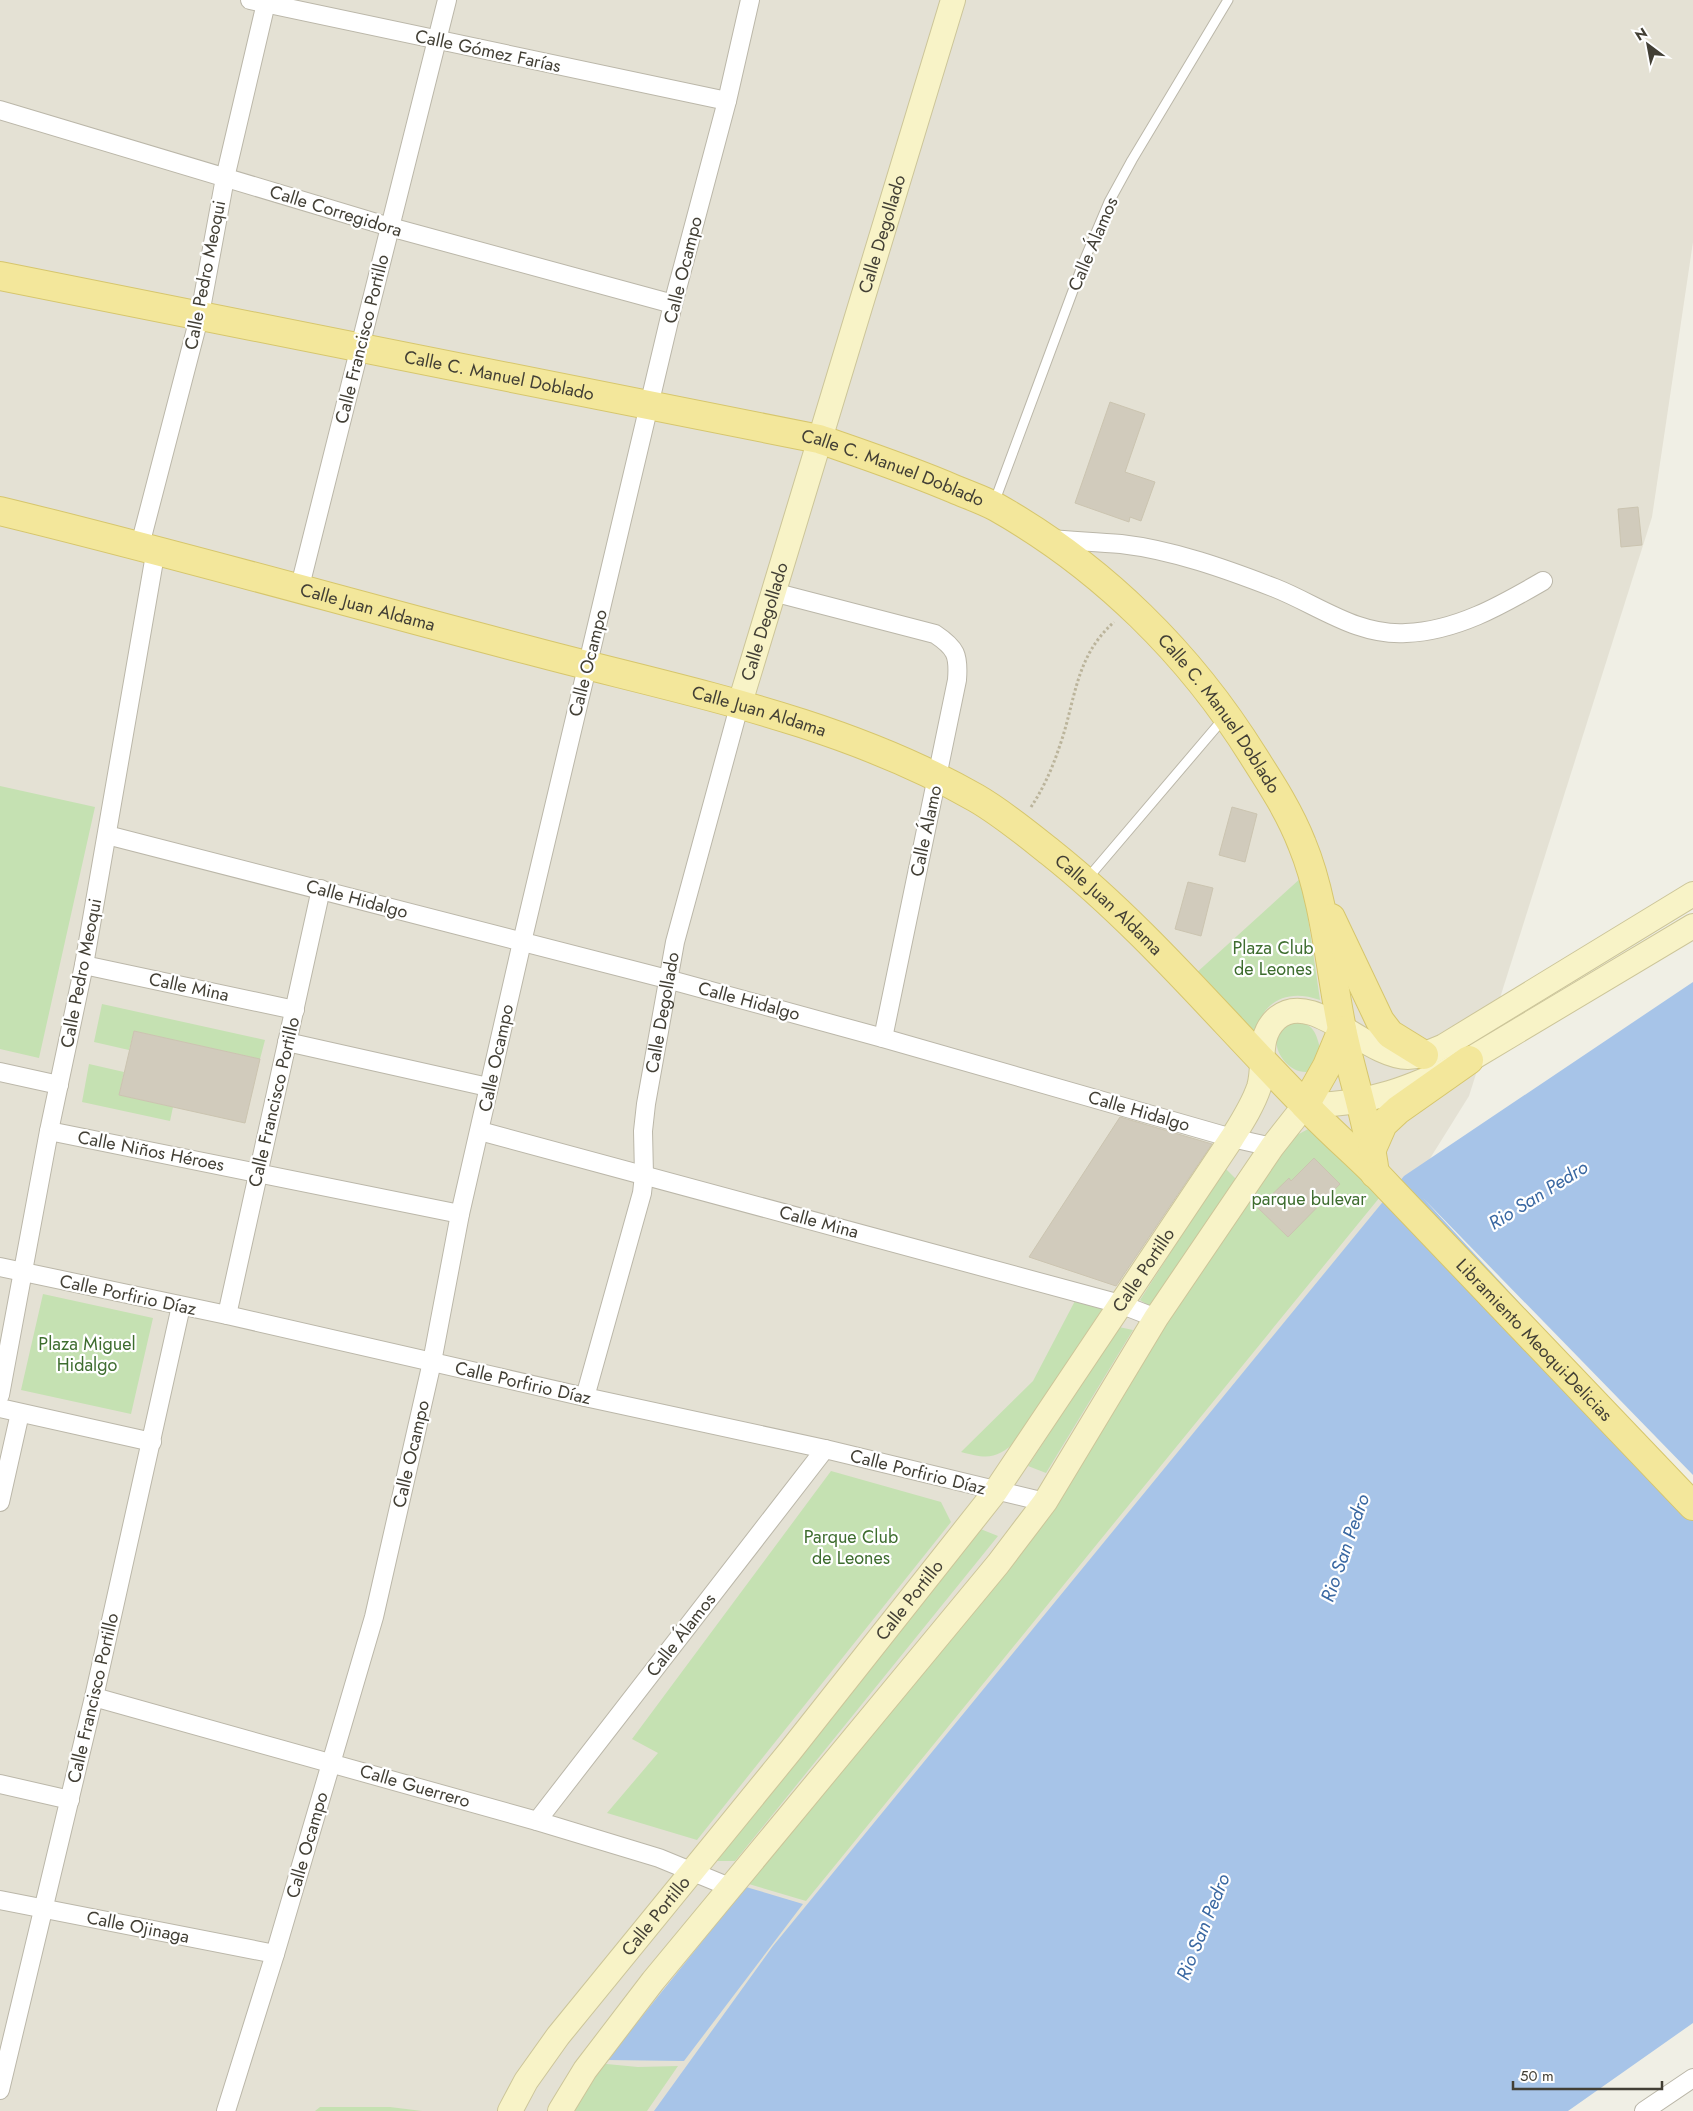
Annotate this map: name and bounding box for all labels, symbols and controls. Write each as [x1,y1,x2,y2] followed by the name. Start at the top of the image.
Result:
[1623,20,1673,70] north arrow
[413,23,563,79] street label: Calle Gómez Farías
[1631,23,1651,45] text: N
[852,171,912,297] street label: Calle Degollado
[267,178,405,244] street label: Calle Corregidora
[1062,193,1124,295] street label: Calle Álamos
[178,198,232,352] street label: Calle Pedro Meoqui
[657,214,709,326] street label: Calle Ocampo
[328,251,396,426] street label: Calle Francisco Portillo
[402,344,597,407] street label: Calle C. Manuel Doblado
[799,423,988,513] street label: Calle C. Manuel Doblado
[734,559,795,684] street label: Calle Degollado
[297,577,438,638] street label: Calle Juan Aldama
[562,607,614,719] street label: Calle Ocampo
[1152,628,1287,798] street label: Calle C. Manuel Doblado
[689,679,830,744] street label: Calle Juan Aldama
[904,783,948,879] street label: Calle Álamo
[1049,848,1169,961] street label: Calle Juan Aldama
[303,873,411,925] street label: Calle Hidalgo
[54,896,108,1050] street label: Calle Pedro Meoqui
[1232,935,1314,982] park label: Plaza Club de Leones
[639,950,686,1075] street label: Calle Degollado
[147,966,231,1008] street label: Calle Mina
[695,975,803,1027] street label: Calle Hidalgo
[472,1002,520,1114] street label: Calle Ocampo
[242,1014,306,1190] street label: Calle Francisco Portillo
[1085,1084,1193,1138] street label: Calle Hidalgo
[75,1124,227,1178] street label: Calle Niños Héroes
[1483,1154,1593,1236] water label: Rio San Pedro
[1252,1186,1367,1212] park label: parque bulevar
[776,1199,862,1245] street label: Calle Mina
[1106,1223,1181,1317] street label: Calle Portillo
[1450,1253,1618,1427] street label: Libramiento Meoqui-Delicias
[57,1268,199,1322] street label: Calle Porfirio Díaz
[38,1331,136,1378] park label: Plaza Miguel Hidalgo
[452,1355,594,1411] street label: Calle Porfirio Díaz
[386,1398,436,1510] street label: Calle Ocampo
[847,1443,989,1502] street label: Calle Porfirio Díaz
[1314,1490,1376,1606] water label: Rio San Pedro
[804,1524,898,1571] park label: Parque Club de Leones
[869,1554,950,1646] street label: Calle Portillo
[640,1588,722,1682] street label: Calle Álamos
[61,1610,125,1786] street label: Calle Francisco Portillo
[357,1758,473,1814] street label: Calle Guerrero
[279,1789,335,1901] street label: Calle Ocampo
[615,1870,696,1962] street label: Calle Portillo
[1169,1870,1237,1984] water label: Rio San Pedro
[84,1904,192,1950] street label: Calle Ojinaga
[1513,2058,1662,2090] scale bar
[1520,2065,1554,2087] text: 50 m

